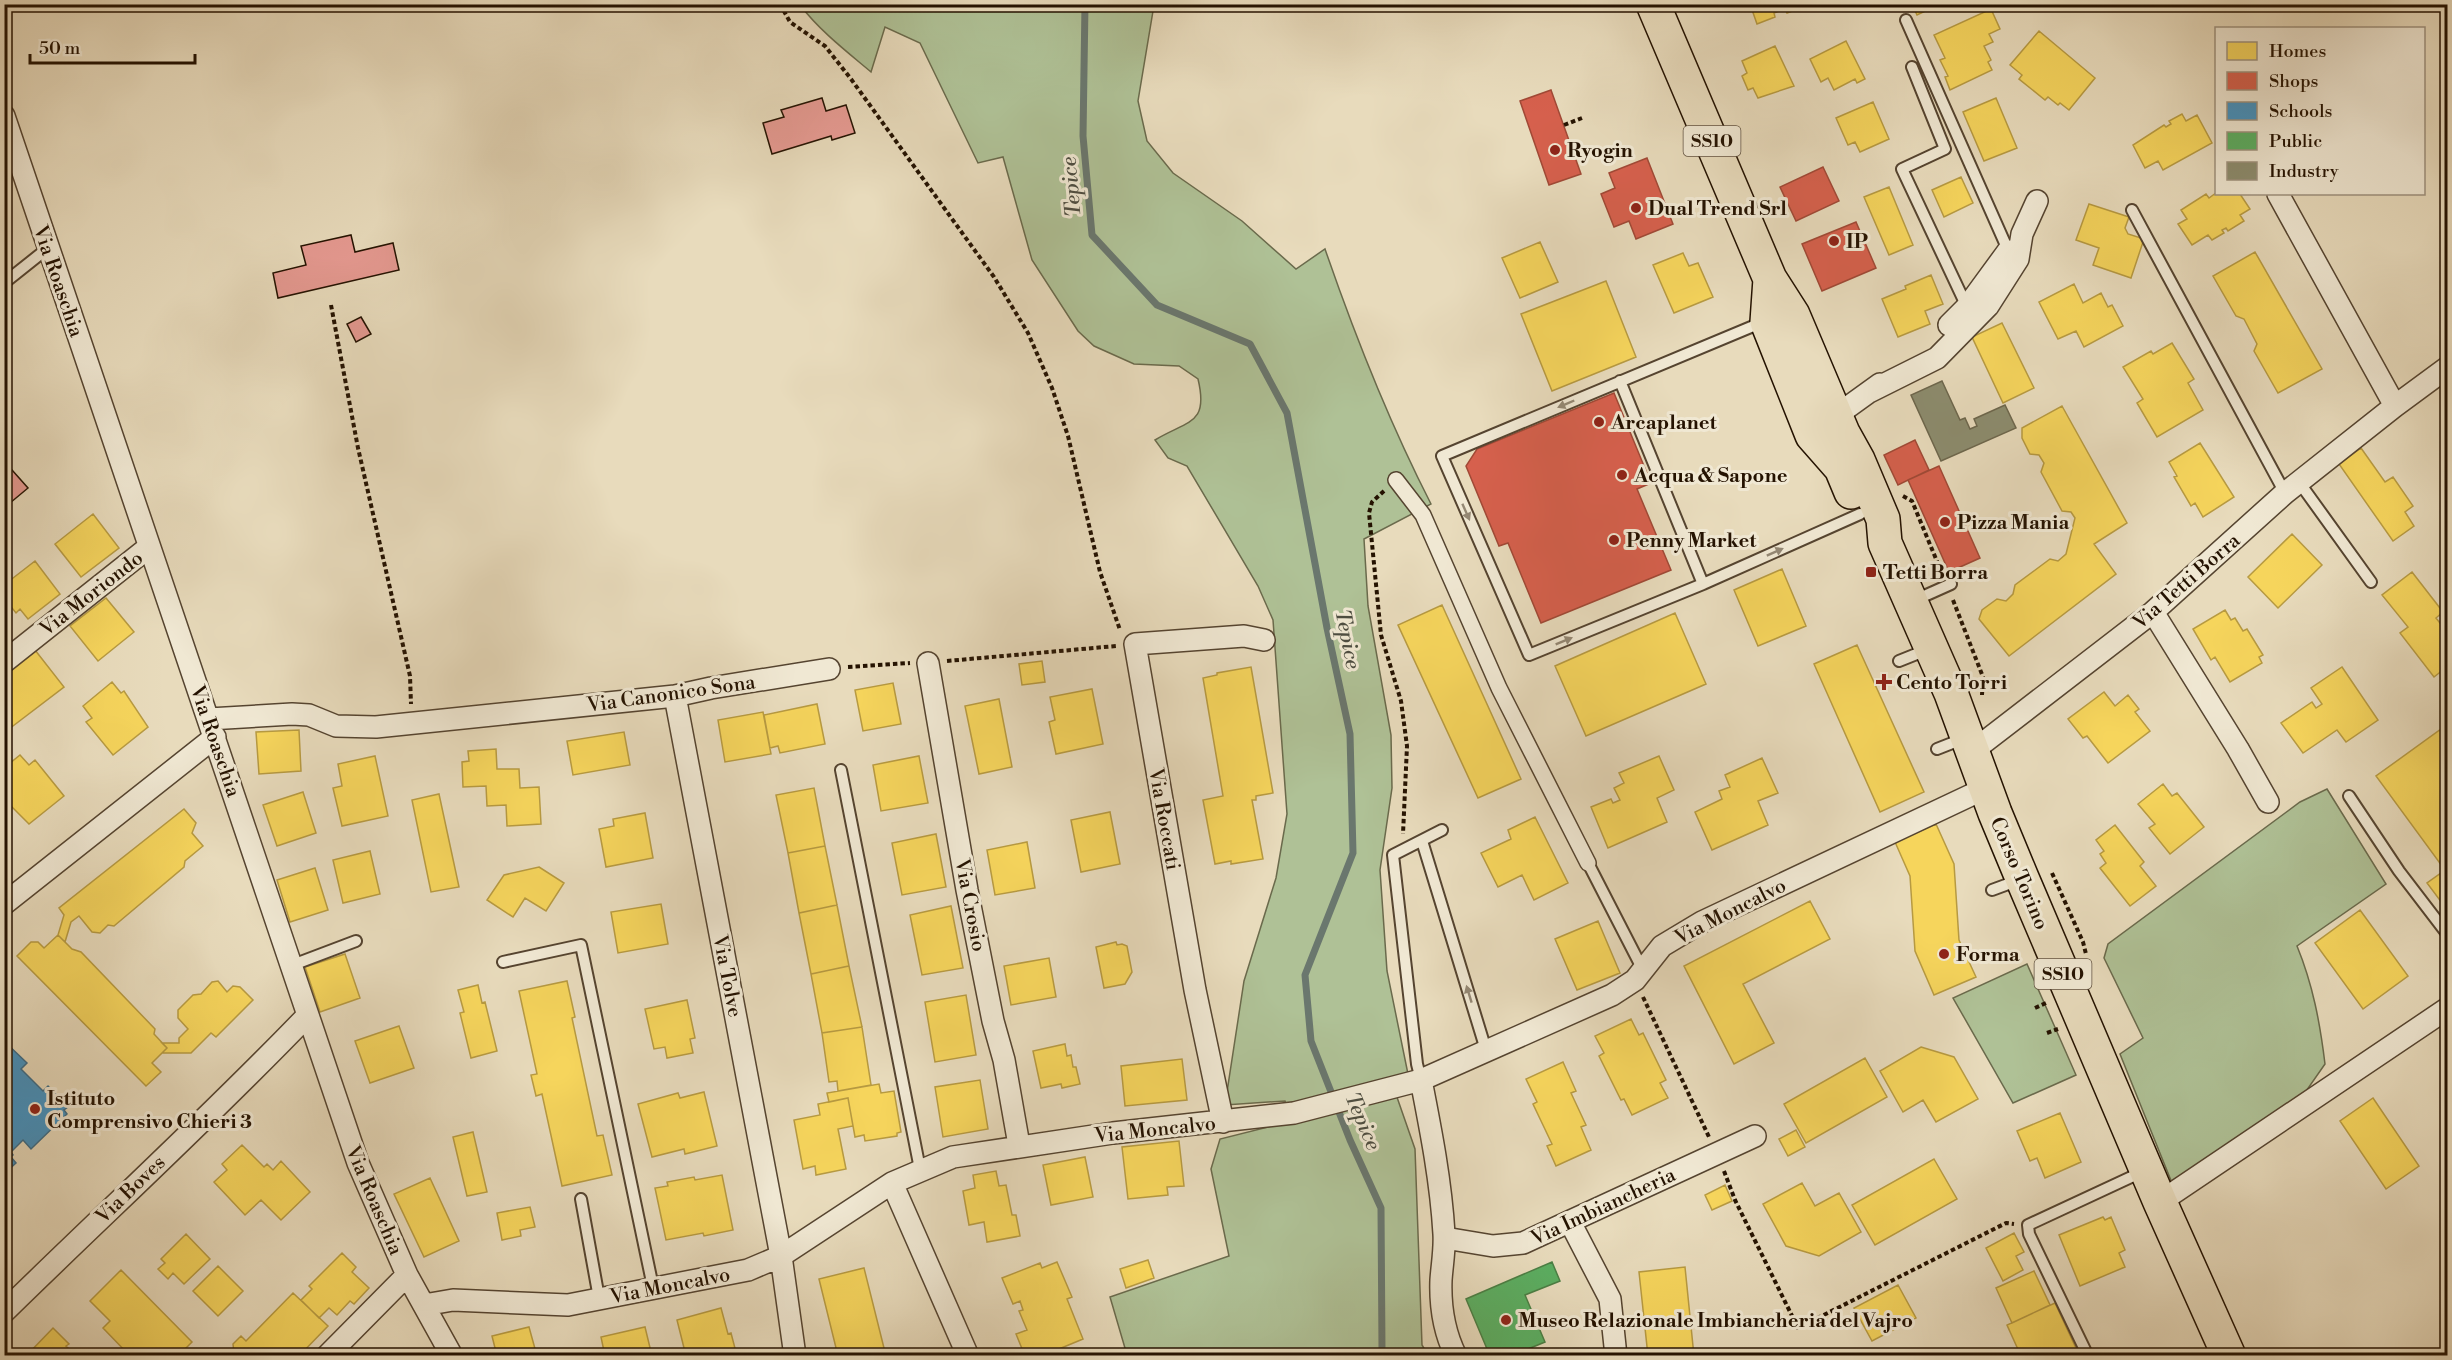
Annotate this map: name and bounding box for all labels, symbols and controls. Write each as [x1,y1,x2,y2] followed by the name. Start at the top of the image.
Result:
[30,27,195,65] scale bar
[2215,27,2425,195] legend
[39,37,81,60] text: 50 m
[2269,40,2326,63] text: Homes
[2269,70,2319,93] text: Shops
[2269,100,2333,123] text: Schools
[1684,126,1740,156] road number: SS10
[2269,130,2322,153] text: Public
[1567,139,1634,164] place label: Ryogin
[1548,143,1562,157] marker: Ryogin
[1056,156,1088,218] water label: Tepice
[2269,160,2339,183] text: Industry
[1648,197,1787,222] place label: Dual Trend Srl
[1629,201,1643,215] marker: Dual Trend Srl
[26,221,89,341] street label: Via Roaschia
[1846,230,1868,255] place label: IP
[1827,234,1841,248] marker: IP
[1556,399,1574,409] one-way arrow
[1610,411,1718,436] place label: Arcaplanet
[1592,415,1606,429] marker: Arcaplanet
[1633,464,1788,489] place label: Acqua & Sapone
[1615,468,1629,482] marker: Acqua & Sapone
[1461,503,1471,521] one-way arrow
[1957,511,2069,536] place label: Pizza Mania
[1938,515,1952,529] marker: Pizza Mania
[2127,528,2247,636] street label: Via Tetti Borra
[1626,529,1757,554] place label: Penny Market
[1607,533,1621,547] marker: Penny Market
[34,546,149,643] street label: Via Moriondo
[1767,547,1784,556] one-way arrow
[1883,561,1988,586] place label: Tetti Borra
[1864,565,1878,579] marker: Tetti Borra
[1328,607,1366,672] water label: Tepice
[1556,636,1574,646] one-way arrow
[584,670,758,719] street label: Via Canonico Sona
[1896,671,2008,696] place label: Cento Torri
[1877,675,1891,689] marker: Cento Torri
[183,681,246,801] street label: Via Roaschia
[1142,765,1185,872] street label: Via Roccati
[1984,813,2054,934] street label: Corso Torino
[948,856,991,954] street label: Via Crosio
[1670,874,1791,952] street label: Via Moncalvo
[706,932,747,1020] street label: Via Tolve
[1956,943,2020,968] place label: Forma
[1937,947,1951,961] marker: Forma
[2034,959,2092,989] road number: SS10
[1464,985,1473,1003] one-way arrow
[47,1087,252,1135] place label: Istituto Comprensivo Chieri 3
[1338,1089,1386,1154] water label: Tepice
[28,1102,42,1116] marker: Istituto Comprensivo Chieri 3
[1092,1112,1217,1149] street label: Via Moncalvo
[339,1141,408,1260] street label: Via Roaschia
[90,1151,171,1230] street label: Via Boves
[1526,1163,1681,1252] street label: Via Imbiancheria
[607,1263,732,1311] street label: Via Moncalvo
[1518,1309,1913,1334] place label: Museo Relazionale Imbiancheria del Vajro
[1499,1313,1513,1327] marker: Museo Relazionale Imbiancheria del Vajro

